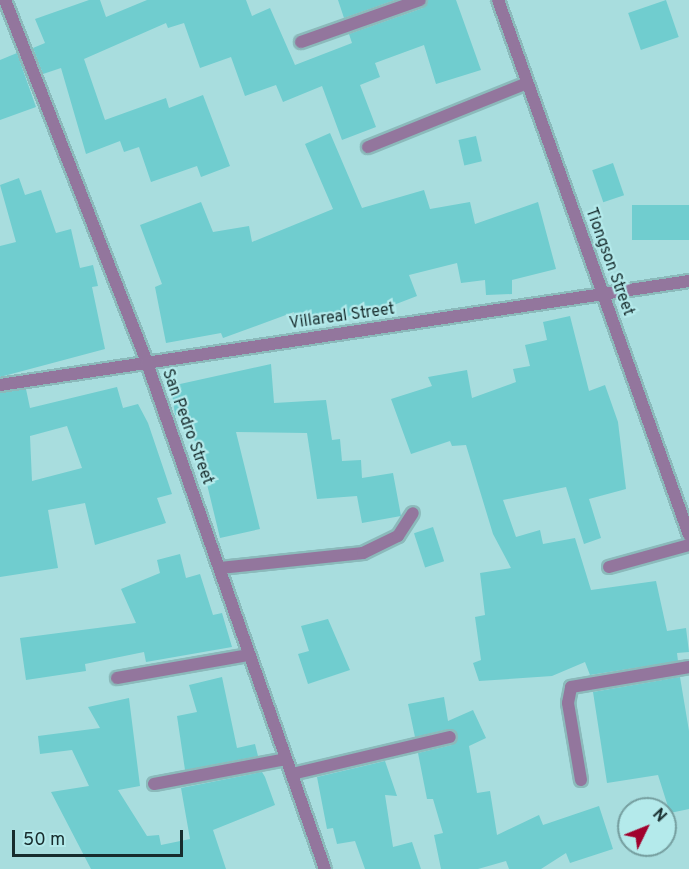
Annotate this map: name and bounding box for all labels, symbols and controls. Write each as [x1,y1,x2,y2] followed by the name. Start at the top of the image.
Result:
[581,205,637,319] street label: Tiongson Street
[288,300,396,334] street label: Villareal Street
[157,367,217,487] street label: San Pedro Street
[617,797,677,857] north arrow
[647,805,670,827] text: N
[15,818,186,856] scale bar
[23,829,65,852] text: 50 m

